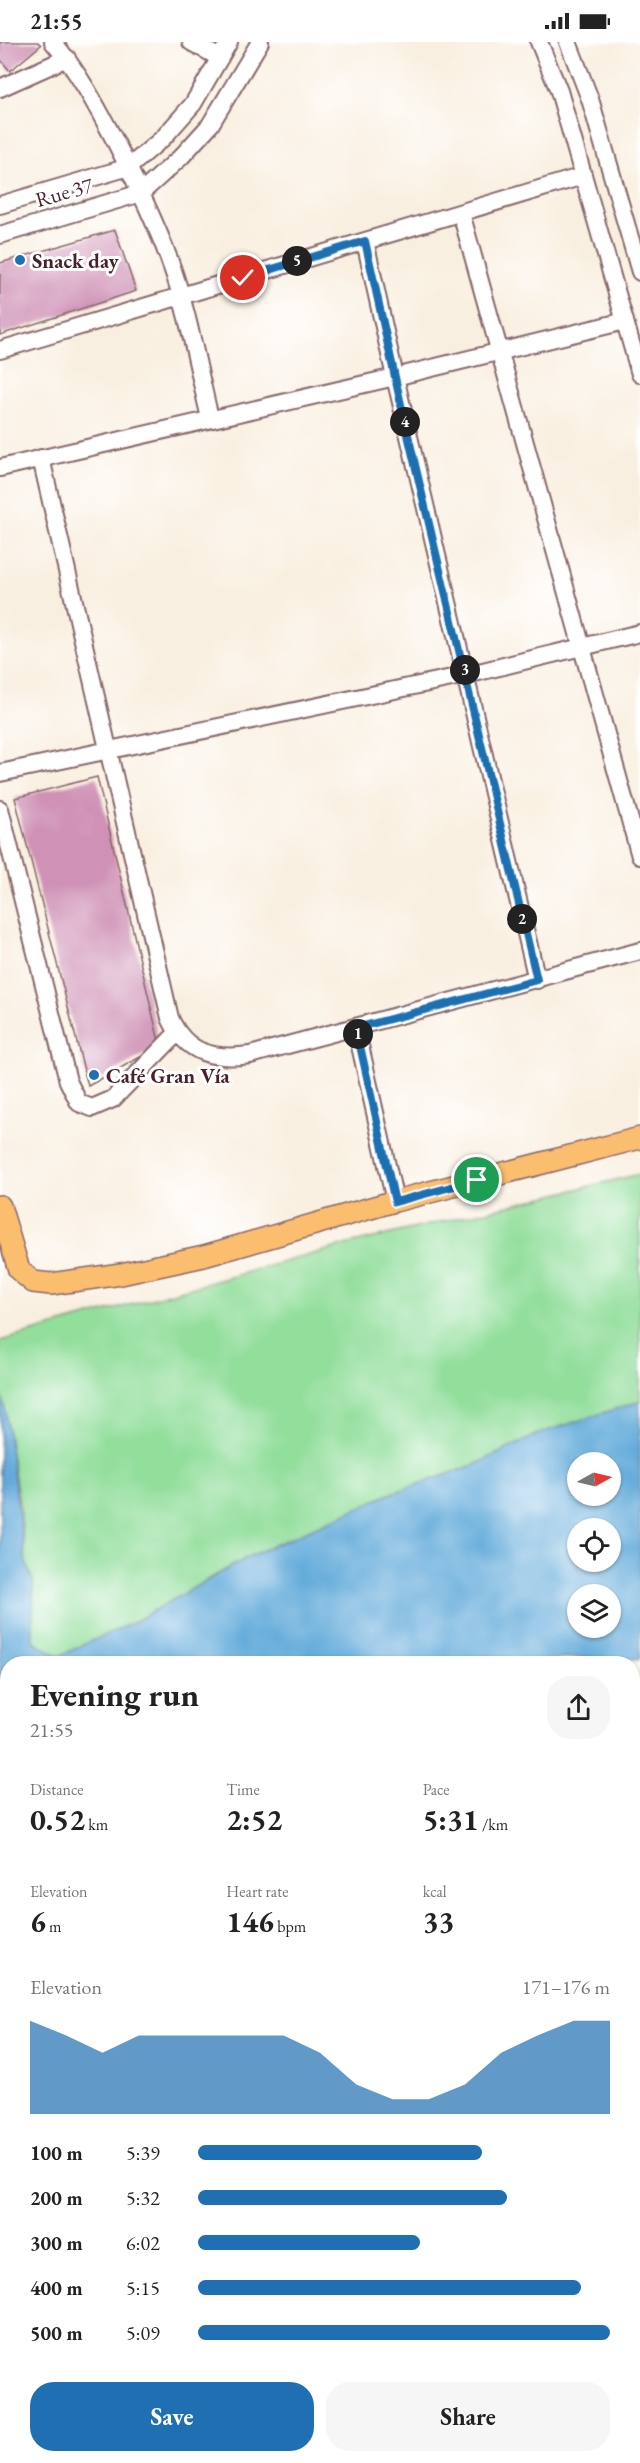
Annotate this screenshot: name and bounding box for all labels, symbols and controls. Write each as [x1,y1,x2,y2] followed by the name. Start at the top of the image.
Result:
[30,7,83,36] text: 21:55
[32,171,97,213] street label: Rue 37
[282,246,312,276] pin: 5
[32,247,120,274] place label: Snack day
[293,250,301,271] text: 5
[217,252,268,303] pin
[13,253,27,267] marker: Snack day
[226,261,259,294] icon: check
[390,407,420,437] pin: 4
[401,411,409,432] text: 4
[450,655,480,685] pin: 3
[461,659,469,680] text: 3
[507,904,537,934] pin: 2
[518,908,526,929] text: 2
[343,1019,373,1049] pin: 1
[354,1023,362,1044] text: 1
[106,1062,231,1089] place label: Café Gran Vía
[87,1068,101,1082] marker: Café Gran Vía
[451,1154,502,1205] pin
[460,1163,493,1196] icon: arrive
[567,1452,621,1506] north arrow
[567,1452,621,1638] map controls
[567,1518,621,1572] button: locate
[567,1584,621,1638] button: layers
[30,1673,199,1716] text: Evening run
[547,1676,610,1739] button: share
[30,1717,73,1743] text: 21:55
[30,1779,83,1800] text: Distance
[226,1779,260,1800] text: Time
[423,1779,450,1800] text: Pace
[30,1800,85,1839] text: 0.52
[226,1800,282,1839] text: 2:52
[423,1800,479,1839] text: 5:31
[85,1814,108,1835] text: km
[479,1814,508,1835] text: /km
[30,1881,88,1902] text: Elevation
[226,1881,288,1902] text: Heart rate
[423,1881,447,1902] text: kcal
[30,1902,46,1941] text: 6
[226,1902,274,1941] text: 146
[423,1902,454,1941] text: 33
[46,1916,62,1937] text: m
[274,1916,306,1937] text: bpm
[30,1974,102,2000] text: Elevation
[522,1974,610,2000] text: 171–176 m
[30,2140,83,2166] text: 100 m
[126,2140,160,2166] text: 5:39
[30,2185,83,2211] text: 200 m
[126,2185,160,2211] text: 5:32
[30,2230,83,2256] text: 300 m
[126,2230,160,2256] text: 6:02
[30,2275,83,2301] text: 400 m
[126,2275,160,2301] text: 5:15
[30,2320,83,2346] text: 500 m
[126,2320,160,2346] text: 5:09
[30,2382,314,2451] button: Save
[326,2382,610,2451] button: Share

